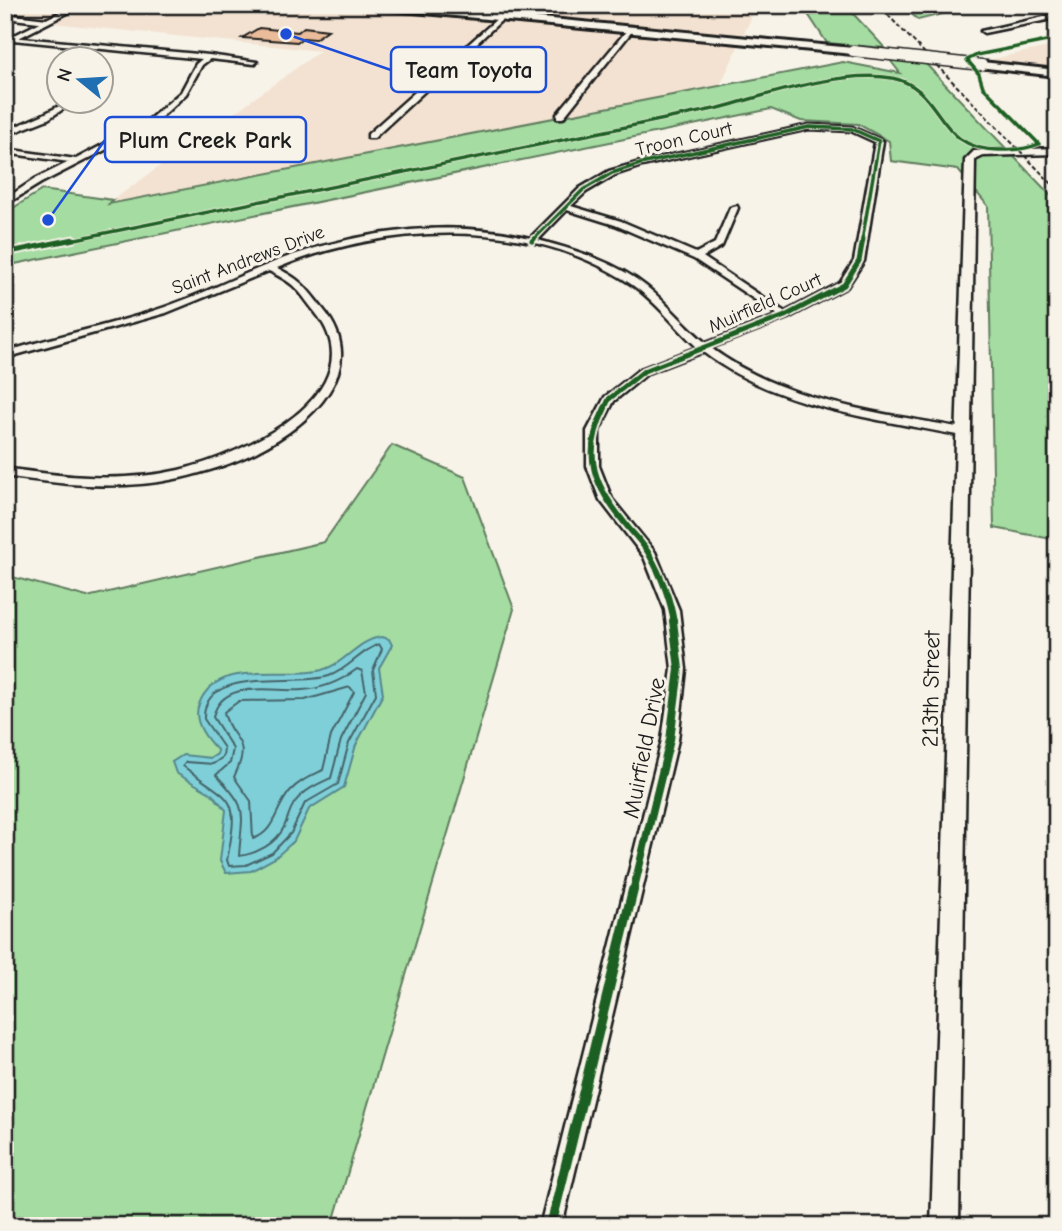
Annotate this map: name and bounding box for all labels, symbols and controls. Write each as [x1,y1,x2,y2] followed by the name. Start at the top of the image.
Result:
[46,46,116,116] north arrow
[391,47,546,92] callout: Team Toyota
[405,56,533,84] text: Team Toyota
[52,66,77,84] text: N
[105,117,306,162] callout: Plum Creek Park
[634,117,735,161] street label: Troon Court
[118,126,292,154] text: Plum Creek Park
[169,221,327,299] street label: Saint Andrews Drive
[705,268,826,338] street label: Muirfield Court
[916,629,946,748] street label: 213th Street
[617,675,671,821] street label: Muirfield Drive

